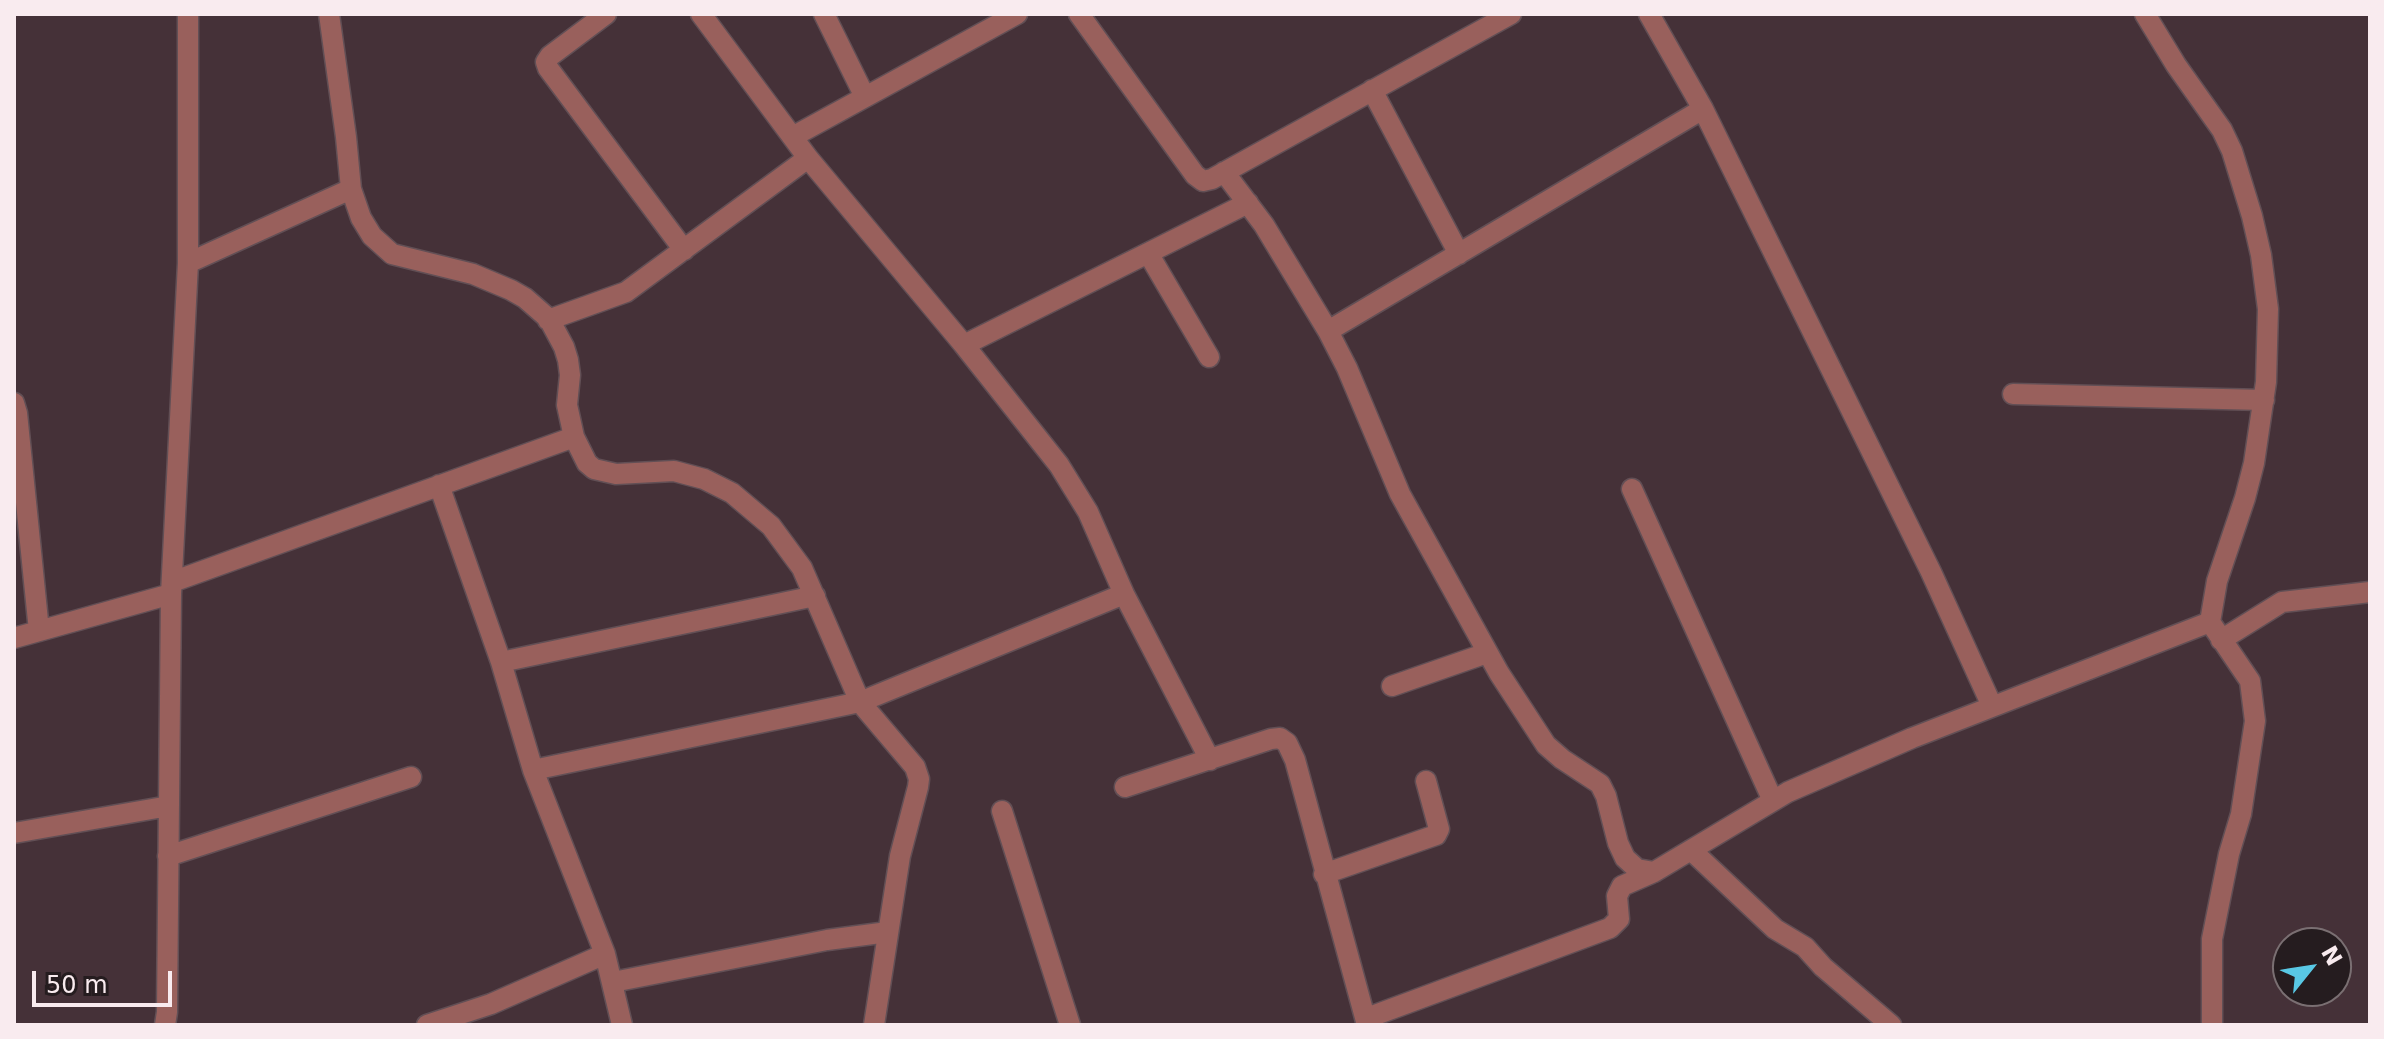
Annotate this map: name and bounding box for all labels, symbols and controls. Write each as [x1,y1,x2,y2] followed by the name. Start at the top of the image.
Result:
[2272,927,2352,1007] north arrow
[2316,942,2347,970] text: N
[36,955,176,1005] scale bar
[46,971,108,999] text: 50 m

